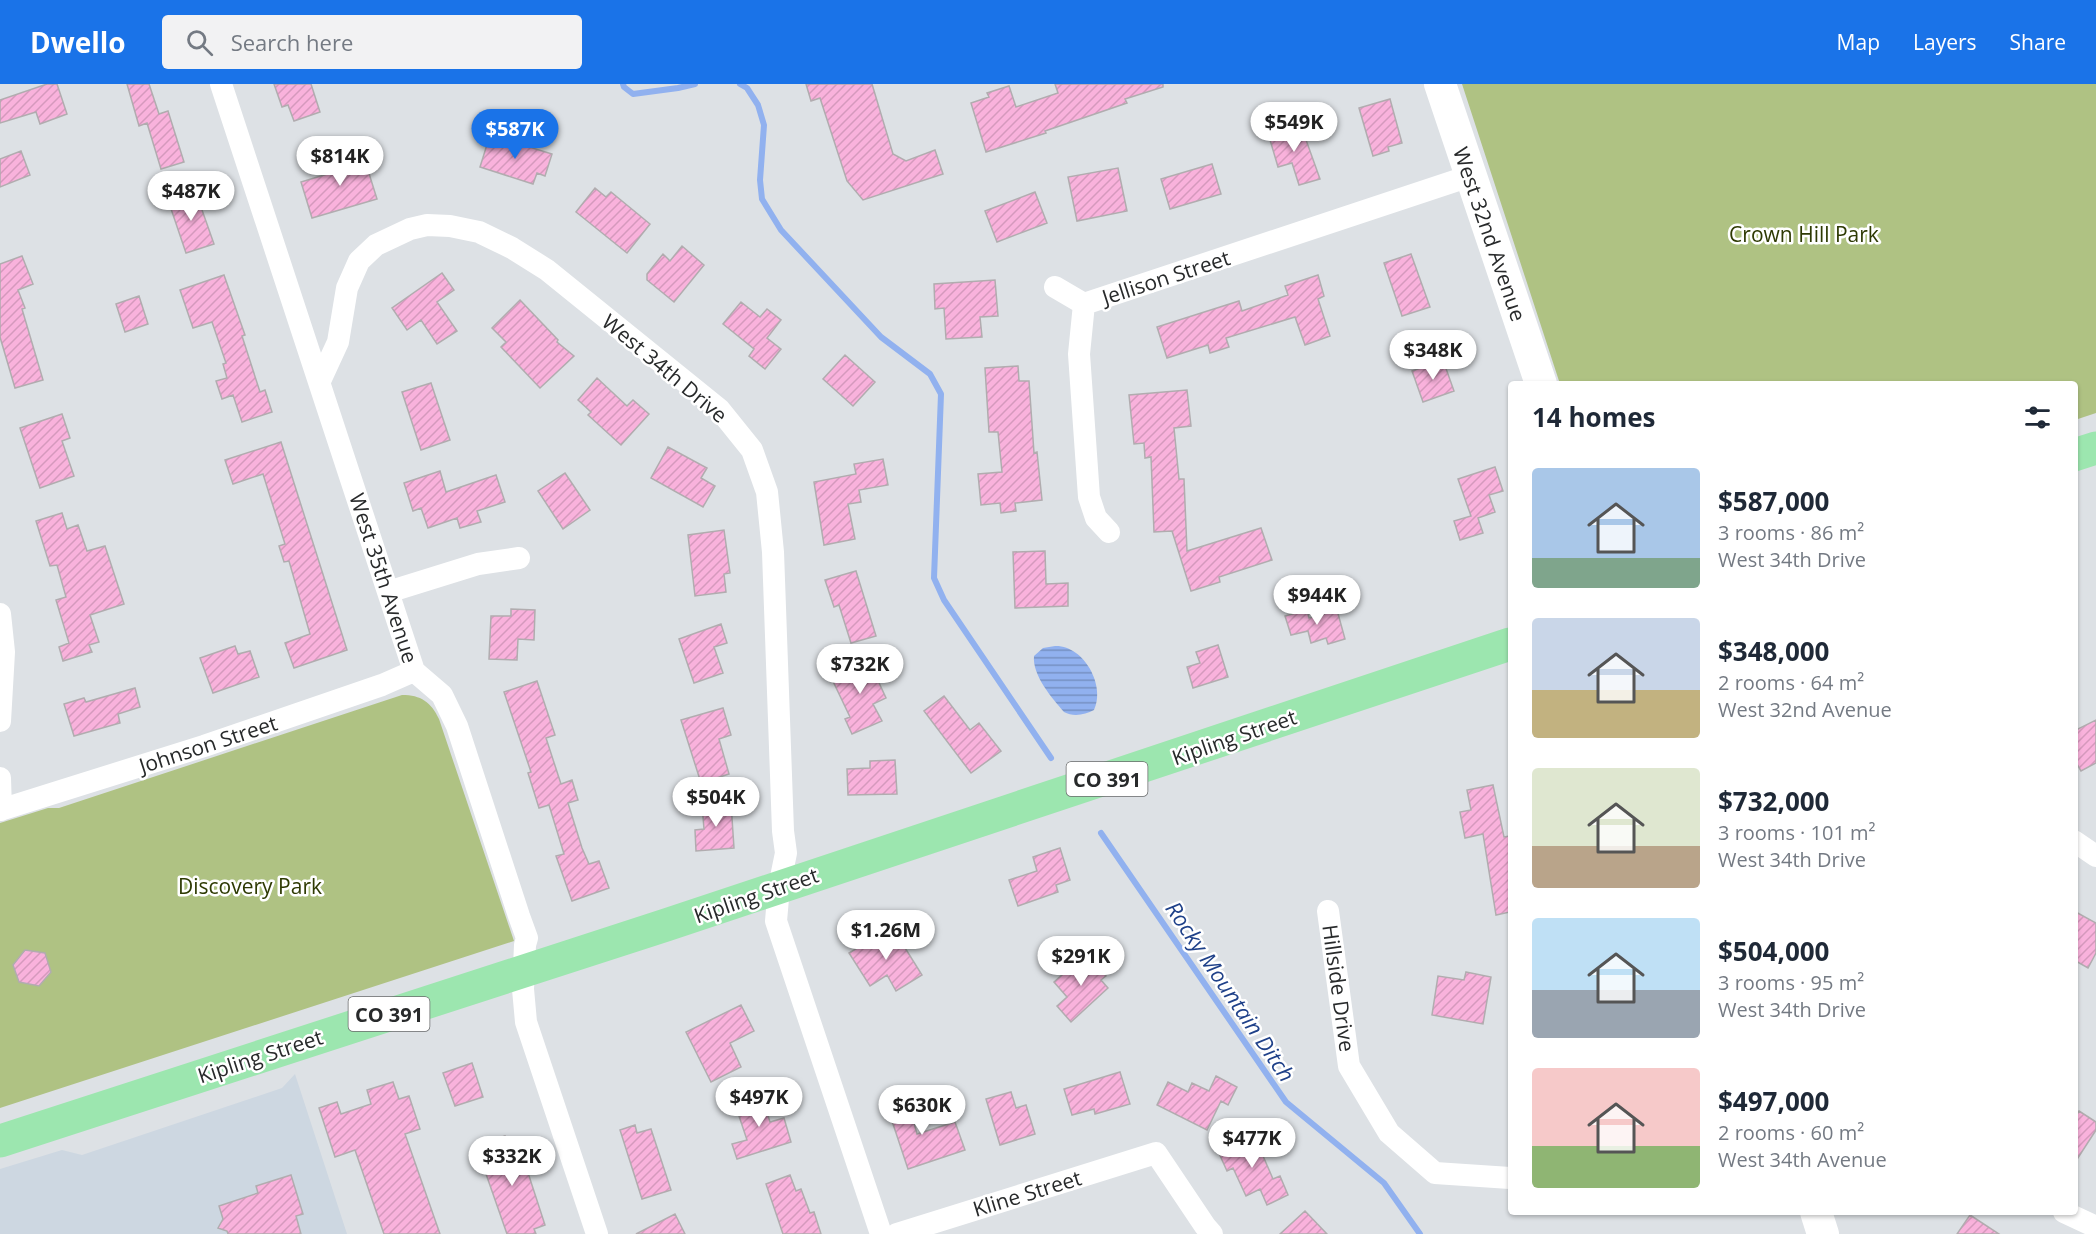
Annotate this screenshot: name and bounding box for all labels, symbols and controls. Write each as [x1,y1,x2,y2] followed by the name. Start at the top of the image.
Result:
[162,15,582,69] search box
[30,23,126,61] text: Dwello
[183,26,216,59] icon: search
[231,27,353,57] text: Search here
[1837,28,1880,56] text: Map
[1913,28,1977,56] text: Layers
[2010,28,2066,56] text: Share
[1252,102,1336,153] pin: $549K
[1264,108,1324,135] text: $549K
[473,109,557,160] pin: $587K
[485,115,545,142] text: $587K
[298,136,382,187] pin: $814K
[310,142,370,169] text: $814K
[1447,143,1533,325] street label: West 32nd Avenue
[149,171,233,222] pin: $487K
[161,177,221,204] text: $487K
[1729,220,1879,248] park label: Crown Hill Park
[1097,243,1234,311] street label: Jellison Street
[596,307,734,429] street label: West 34th Drive
[1391,330,1475,381] pin: $348K
[1403,336,1463,363] text: $348K
[1532,399,1656,435] text: 14 homes
[2021,401,2054,434] icon: filters
[1718,483,1829,519] text: $587,000
[343,489,425,667] street label: West 35th Avenue
[1580,492,1652,564] icon: home
[1718,519,1864,546] text: 3 rooms · 86 m²
[1718,546,1866,573] text: West 34th Drive
[1275,575,1359,626] pin: $944K
[1287,581,1347,608] text: $944K
[1718,633,1829,669] text: $348,000
[1580,642,1652,714] icon: home
[818,644,902,695] pin: $732K
[830,650,890,677] text: $732K
[1718,669,1864,696] text: 2 rooms · 64 m²
[1718,696,1892,723] text: West 32nd Avenue
[1168,703,1300,771] street label: Kipling Street
[133,708,281,780] street label: Johnson Street
[1066,762,1148,796] road number: CO 391
[674,777,758,828] pin: $504K
[686,783,746,810] text: $504K
[1718,783,1829,819] text: $732,000
[1580,792,1652,864] icon: home
[1718,819,1876,846] text: 3 rooms · 101 m²
[1718,846,1866,873] text: West 34th Drive
[690,861,822,929] street label: Kipling Street
[178,872,322,900] park label: Discovery Park
[1159,895,1303,1087] water label: Rocky Mountain Ditch
[837,910,935,961] pin: $1.26M
[851,916,921,943] text: $1.26M
[1316,923,1362,1053] street label: Hillside Drive
[1718,933,1829,969] text: $504,000
[1039,936,1123,987] pin: $291K
[1051,942,1111,969] text: $291K
[1580,942,1652,1014] icon: home
[1718,969,1864,996] text: 3 rooms · 95 m²
[1718,996,1866,1023] text: West 34th Drive
[348,997,430,1031] road number: CO 391
[194,1023,326,1089] street label: Kipling Street
[717,1077,801,1128] pin: $497K
[729,1083,789,1110] text: $497K
[1718,1083,1829,1119] text: $497,000
[880,1085,964,1136] pin: $630K
[892,1091,952,1118] text: $630K
[1580,1092,1652,1164] icon: home
[1210,1118,1294,1169] pin: $477K
[1718,1119,1864,1146] text: 2 rooms · 60 m²
[1222,1124,1282,1151] text: $477K
[470,1136,554,1187] pin: $332K
[482,1142,542,1169] text: $332K
[1718,1146,1887,1173] text: West 34th Avenue
[969,1163,1085,1223] street label: Kline Street

